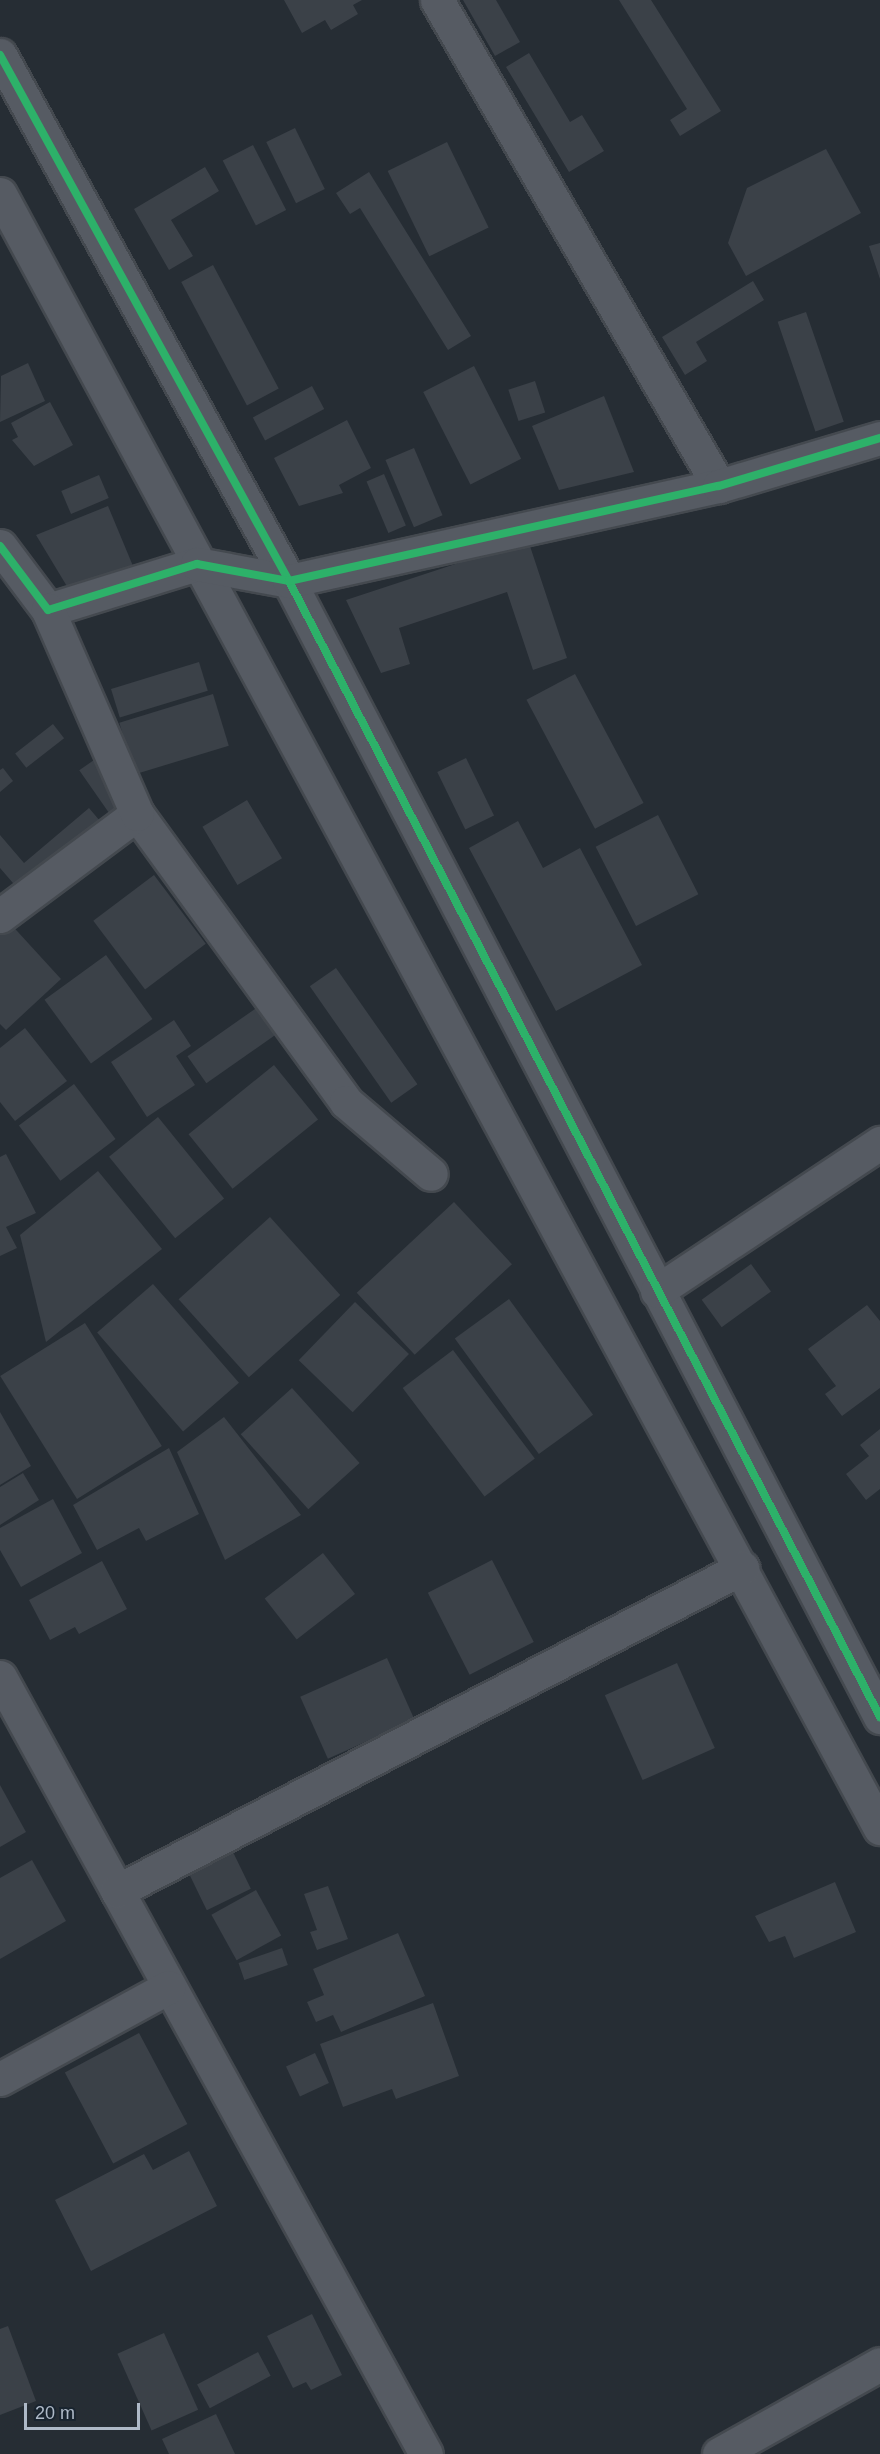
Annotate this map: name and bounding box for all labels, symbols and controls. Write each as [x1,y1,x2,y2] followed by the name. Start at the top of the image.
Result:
[27,2391,142,2429] scale bar
[35,2403,75,2423] text: 20 m

